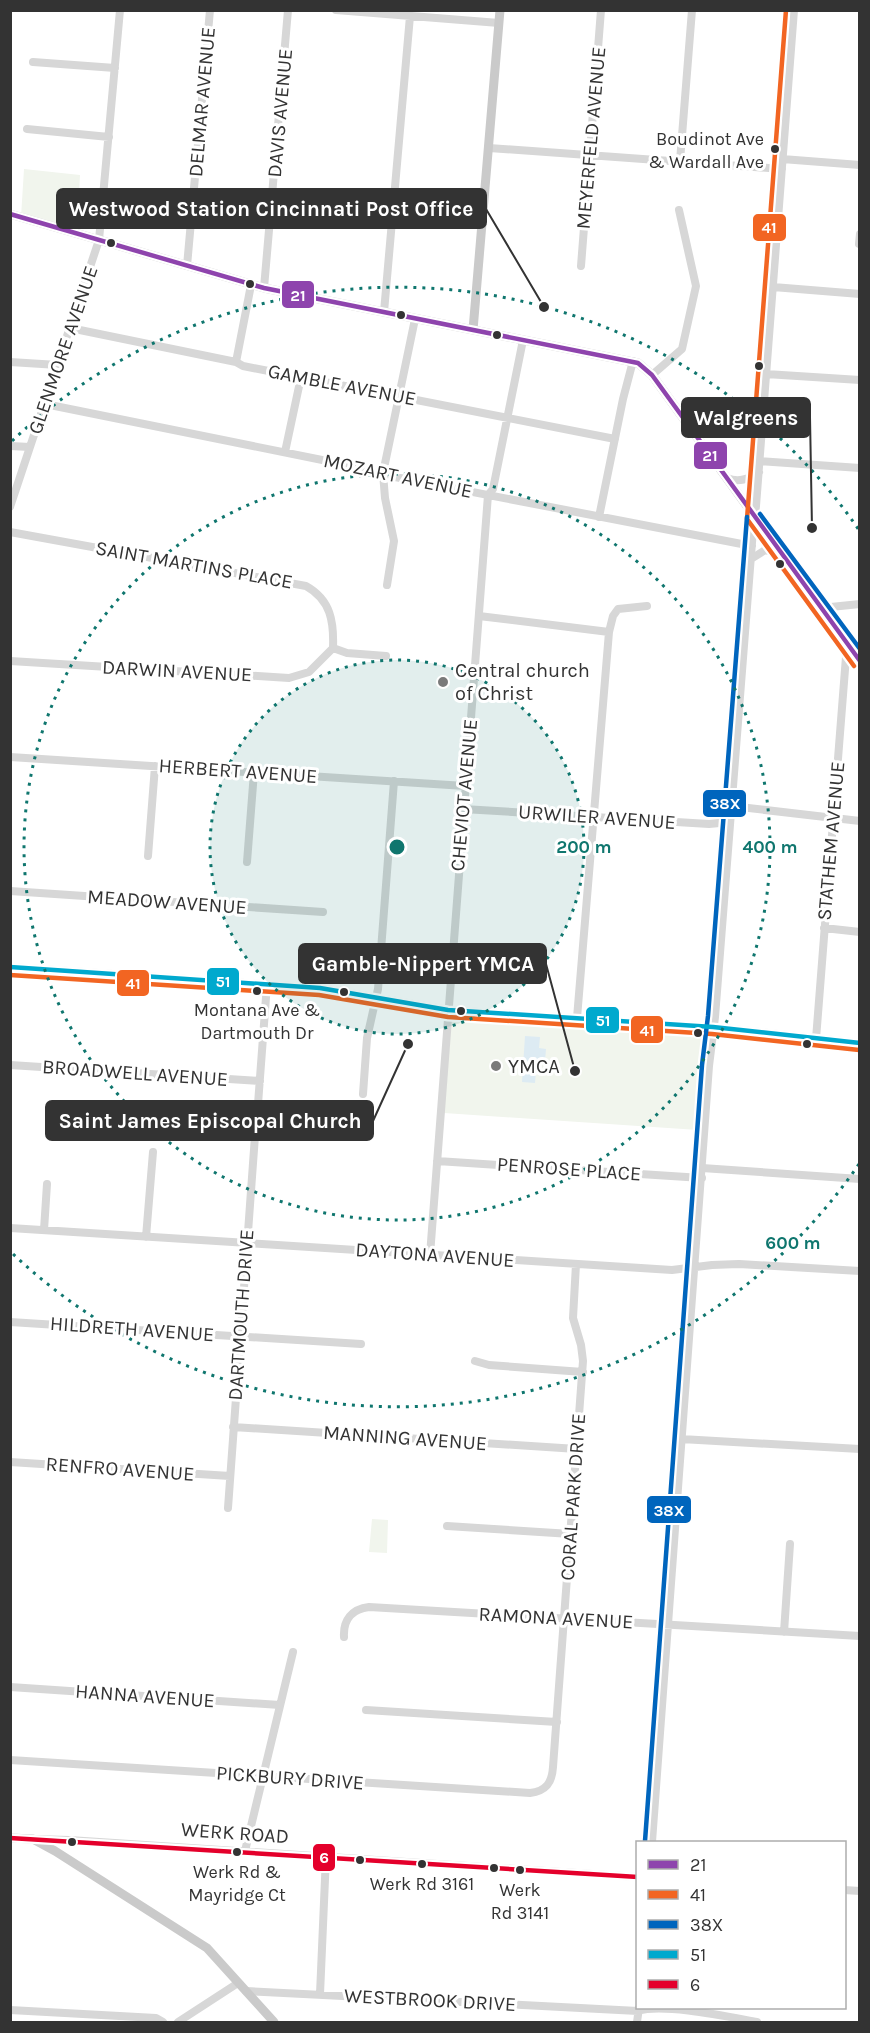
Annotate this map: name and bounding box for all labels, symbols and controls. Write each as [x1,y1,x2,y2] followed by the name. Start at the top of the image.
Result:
[184,26,220,178] street label: DELMAR AVENUE
[572,46,610,230] street label: MEYERFELD AVENUE
[263,48,297,178] street label: DAVIS AVENUE
[648,128,764,173] place label: Boudinot Ave & Wardall Ave
[769,143,781,155] marker: Boudinot Ave & Wardall Ave
[57,189,486,228] callout: Westwood Station Cincinnati Post Office
[69,197,473,221] text: Westwood Station Cincinnati Post Office
[752,213,787,242] line badge: 41
[761,218,777,237] text: 41
[105,237,117,249] unlabelled marker
[23,263,103,437] street label: GLENMORE AVENUE
[244,278,256,290] unlabelled marker
[281,280,315,309] line badge: 21
[290,286,306,305] text: 21
[395,309,407,321] unlabelled marker
[491,329,503,341] unlabelled marker
[266,359,418,411] street label: GAMBLE AVENUE
[753,360,765,372] unlabelled marker
[682,398,810,437] callout: Walgreens
[694,406,798,430] text: Walgreens
[693,441,728,470] line badge: 21
[702,446,718,465] text: 21
[321,449,475,503] street label: MOZART AVENUE
[94,536,294,594] street label: SAINT MARTINS PLACE
[774,558,786,570] unlabelled marker
[101,656,253,686] street label: DARWIN AVENUE
[455,659,590,705] place label: Central church of Christ
[436,675,450,689] marker: Central church of Christ
[446,718,482,872] street label: CHEVIOT AVENUE
[158,754,318,788] street label: HERBERT AVENUE
[813,760,849,922] street label: STATHEM AVENUE
[702,789,747,818] line badge: 38X
[709,794,741,813] text: 38X
[517,800,677,834] street label: URWILER AVENUE
[556,836,612,858] text: 200 m
[742,836,798,858] text: 400 m
[387,837,407,857] centre of rings
[86,885,248,919] street label: MEADOW AVENUE
[299,944,546,983] callout: Gamble-Nippert YMCA
[312,952,534,976] text: Gamble-Nippert YMCA
[206,967,240,996] line badge: 51
[116,969,150,997] line badge: 41
[215,972,231,991] text: 51
[125,974,141,993] text: 41
[251,985,263,997] marker: Montana Ave & Dartmouth Dr
[338,986,350,998] unlabelled marker
[194,999,320,1044] place label: Montana Ave & Dartmouth Dr
[455,1005,467,1017] unlabelled marker
[585,1006,620,1034] line badge: 51
[595,1011,611,1030] text: 51
[630,1015,664,1044] line badge: 41
[639,1021,655,1040] text: 41
[692,1027,704,1039] unlabelled marker
[801,1038,813,1050] unlabelled marker
[41,1055,229,1091] street label: BROADWELL AVENUE
[508,1055,560,1078] place label: YMCA
[489,1059,503,1073] marker: YMCA
[46,1101,373,1140] callout: Saint James Episcopal Church
[58,1109,362,1133] text: Saint James Episcopal Church
[496,1152,642,1186] street label: PENROSE PLACE
[224,1229,258,1401] street label: DARTMOUTH DRIVE
[765,1232,821,1254] text: 600 m
[355,1238,515,1272] street label: DAYTONA AVENUE
[49,1312,215,1346] street label: HILDRETH AVENUE
[556,1413,590,1581] street label: CORAL PARK DRIVE
[322,1421,488,1455] street label: MANNING AVENUE
[45,1452,195,1486] street label: RENFRO AVENUE
[646,1495,692,1524] line badge: 38X
[653,1501,685,1520] text: 38X
[478,1602,634,1634] street label: RAMONA AVENUE
[74,1680,216,1712] street label: HANNA AVENUE
[215,1761,365,1795] street label: PICKBURY DRIVE
[180,1818,290,1848] street label: WERK ROAD
[66,1836,78,1848] unlabelled marker
[636,1841,846,2009] legend
[312,1843,336,1872] line badge: 6
[231,1846,243,1858] marker: Werk Rd & Mayridge Ct
[319,1848,329,1867] text: 6
[354,1854,366,1866] unlabelled marker
[690,1854,706,1876] text: 21
[416,1858,428,1870] marker: Werk Rd 3161
[188,1861,286,1906] place label: Werk Rd & Mayridge Ct
[488,1862,500,1874] unlabelled marker
[514,1864,526,1876] marker: Werk Rd 3141
[370,1873,474,1895] place label: Werk Rd 3161
[491,1879,549,1924] place label: Werk Rd 3141
[690,1884,706,1906] text: 41
[690,1914,723,1936] text: 38X
[690,1944,706,1966] text: 51
[690,1974,700,1996] text: 6
[343,1984,517,2016] street label: WESTBROOK DRIVE

